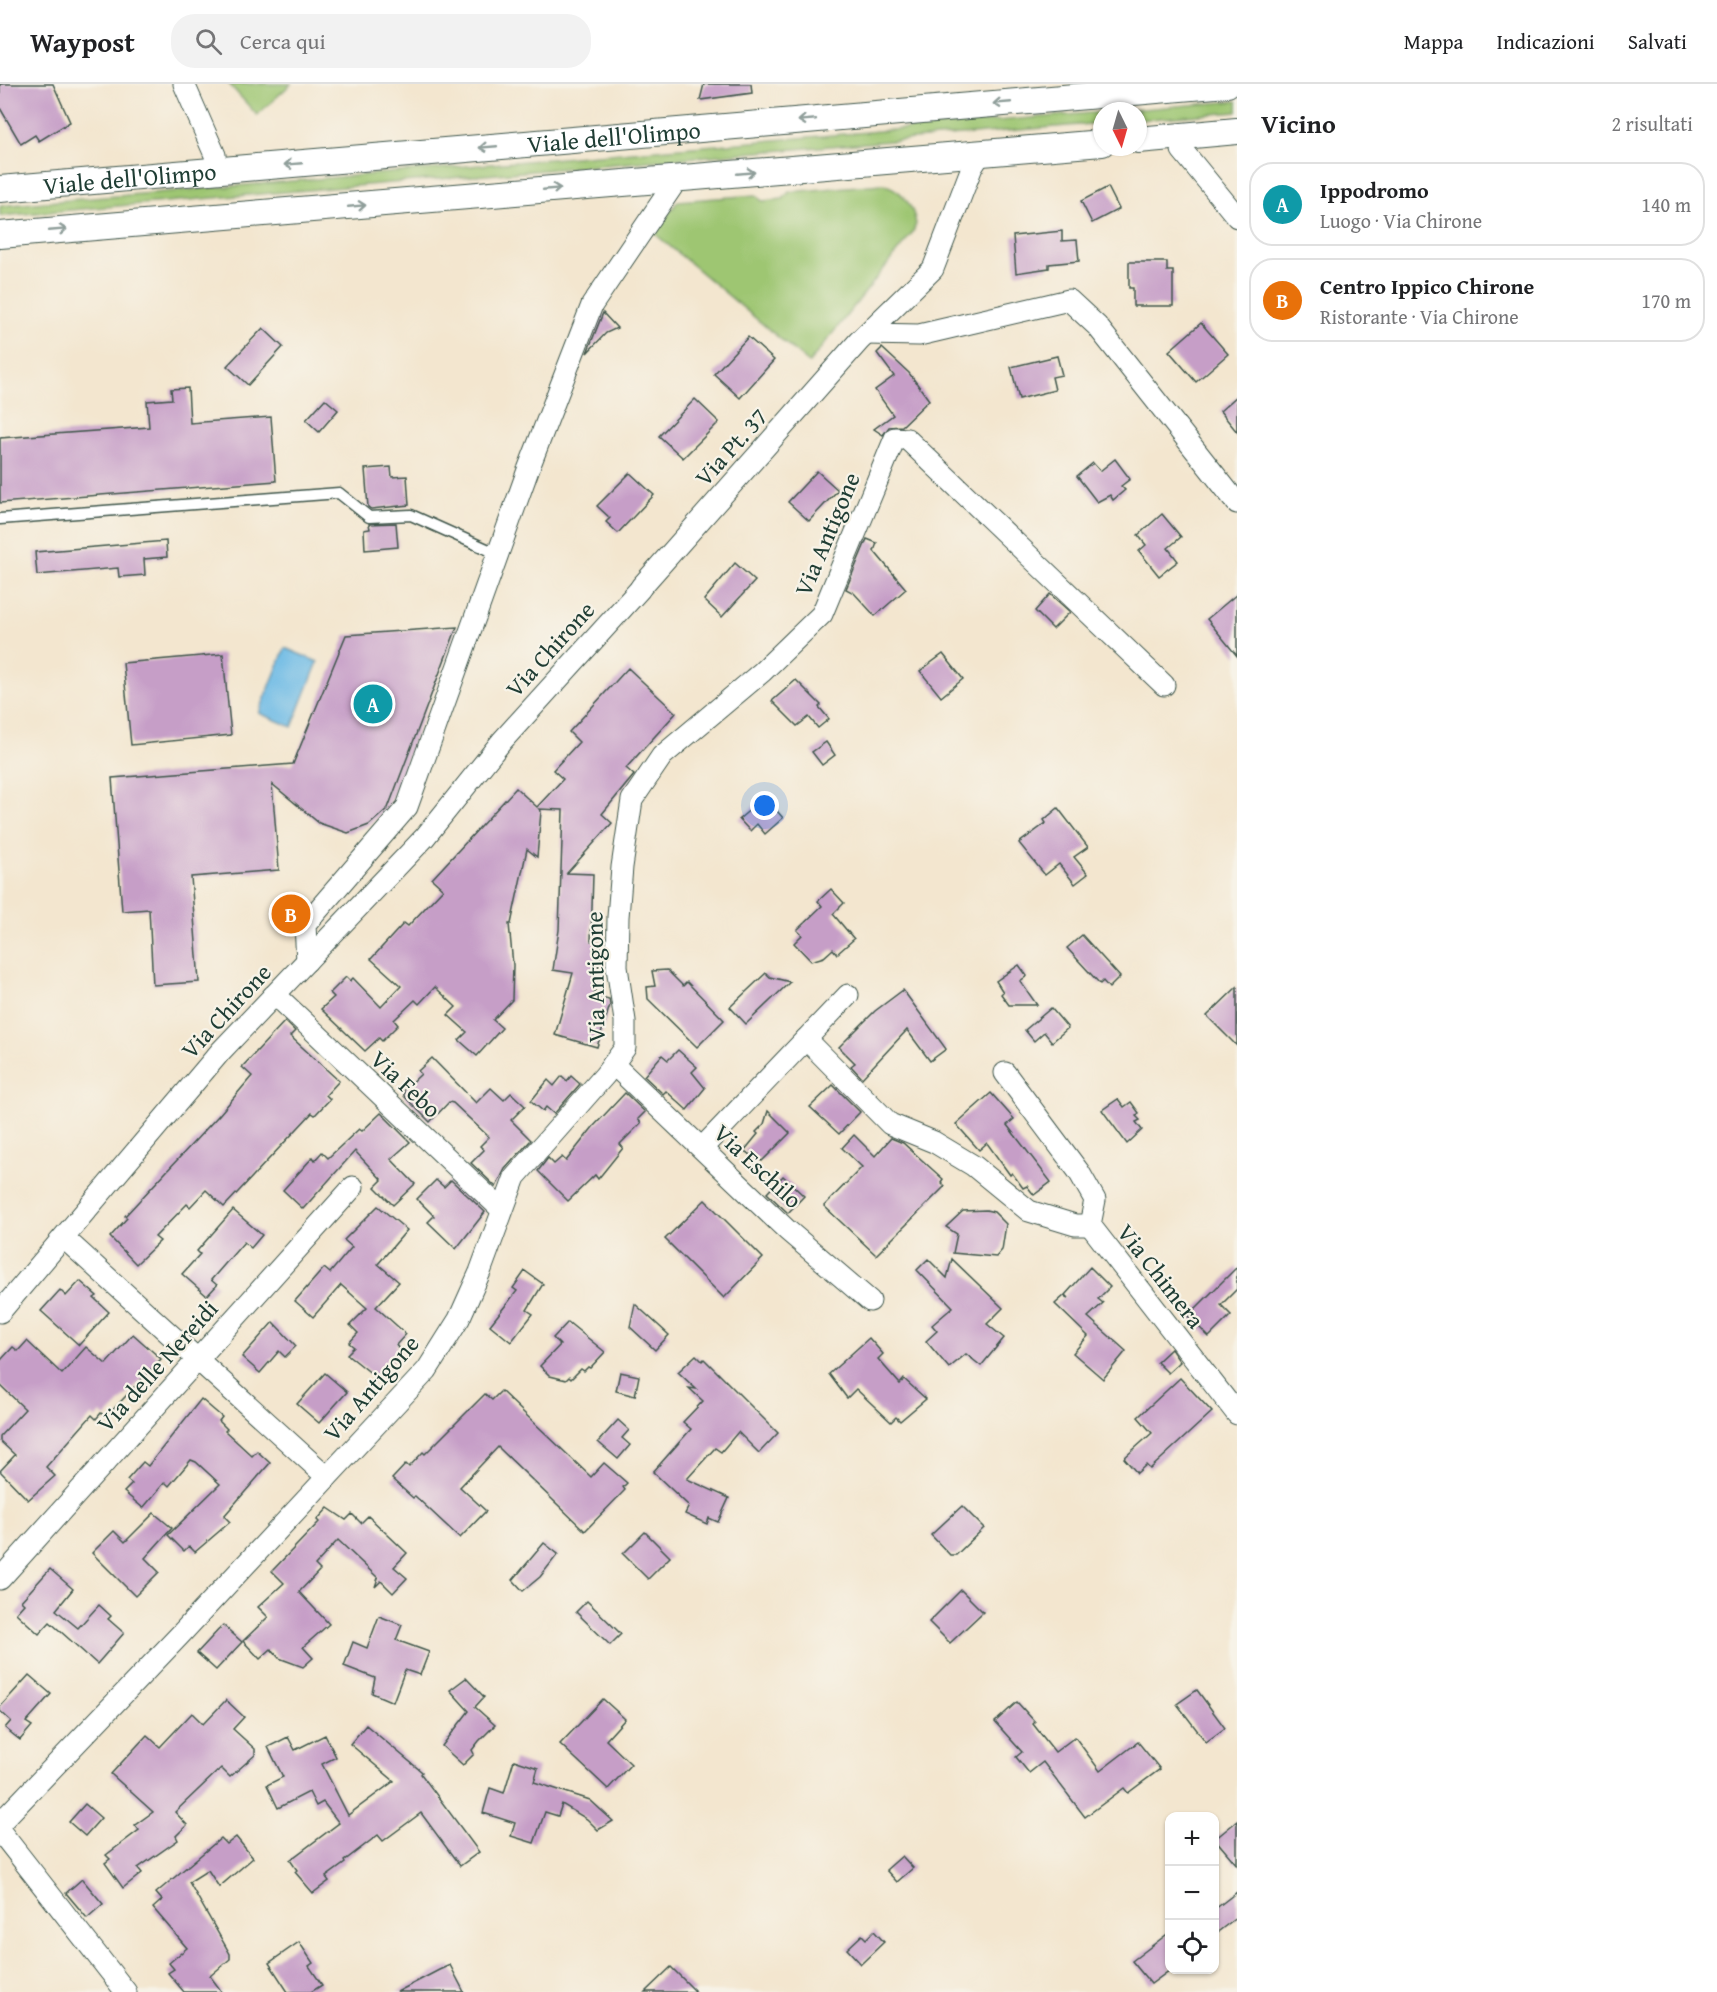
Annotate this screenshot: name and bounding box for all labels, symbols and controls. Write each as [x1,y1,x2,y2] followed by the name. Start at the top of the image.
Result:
[171,14,591,68] search box
[30,21,135,62] text: Waypost
[192,25,225,58] icon: search
[240,25,326,57] text: Cerca qui
[1404,26,1464,57] text: Mappa
[1497,26,1595,57] text: Indicazioni
[1628,26,1687,57] text: Salvati
[992,98,1012,109] one-way arrow
[1093,102,1147,156] north arrow
[1261,104,1336,143] text: Vicino
[1612,109,1693,138] text: 2 risultati
[526,112,702,161] street label: Viale dell'Olimpo
[798,115,818,126] one-way arrow
[478,142,498,153] one-way arrow
[41,153,218,203] street label: Viale dell'Olimpo
[284,158,304,169] one-way arrow
[735,167,755,178] one-way arrow
[1320,174,1429,206] text: Ippodromo
[541,183,561,194] one-way arrow
[1276,190,1289,219] text: A
[1641,190,1691,219] text: 140 m
[347,200,367,211] one-way arrow
[1320,206,1482,235] text: Luogo · Via Chirone
[48,225,68,236] one-way arrow
[1320,270,1534,302] text: Centro Ippico Chirone
[1276,286,1289,315] text: B
[1641,286,1691,315] text: 170 m
[1320,302,1519,331] text: Ristorante · Via Chirone
[686,400,776,494] street label: Via Pt. 37
[785,467,869,601] street label: Via Antigone
[497,593,603,705] street label: Via Chirone
[354,682,392,726] pin: A
[750,791,779,820] your location
[272,892,310,936] pin: B
[576,911,614,1043] street label: Via Antigone
[173,956,279,1066] street label: Via Chirone
[363,1042,449,1126] street label: Via Febo
[706,1116,810,1216] street label: Via Eschilo
[1109,1216,1213,1336] street label: Via Chimera
[88,1292,226,1440] street label: Via delle Nereidi
[315,1327,427,1449] street label: Via Antigone
[1165,1812,1219,1974] map controls
[1165,1812,1219,1866] button: +
[1165,1866,1219,1920] button: −
[1165,1920,1219,1974] button: locate

